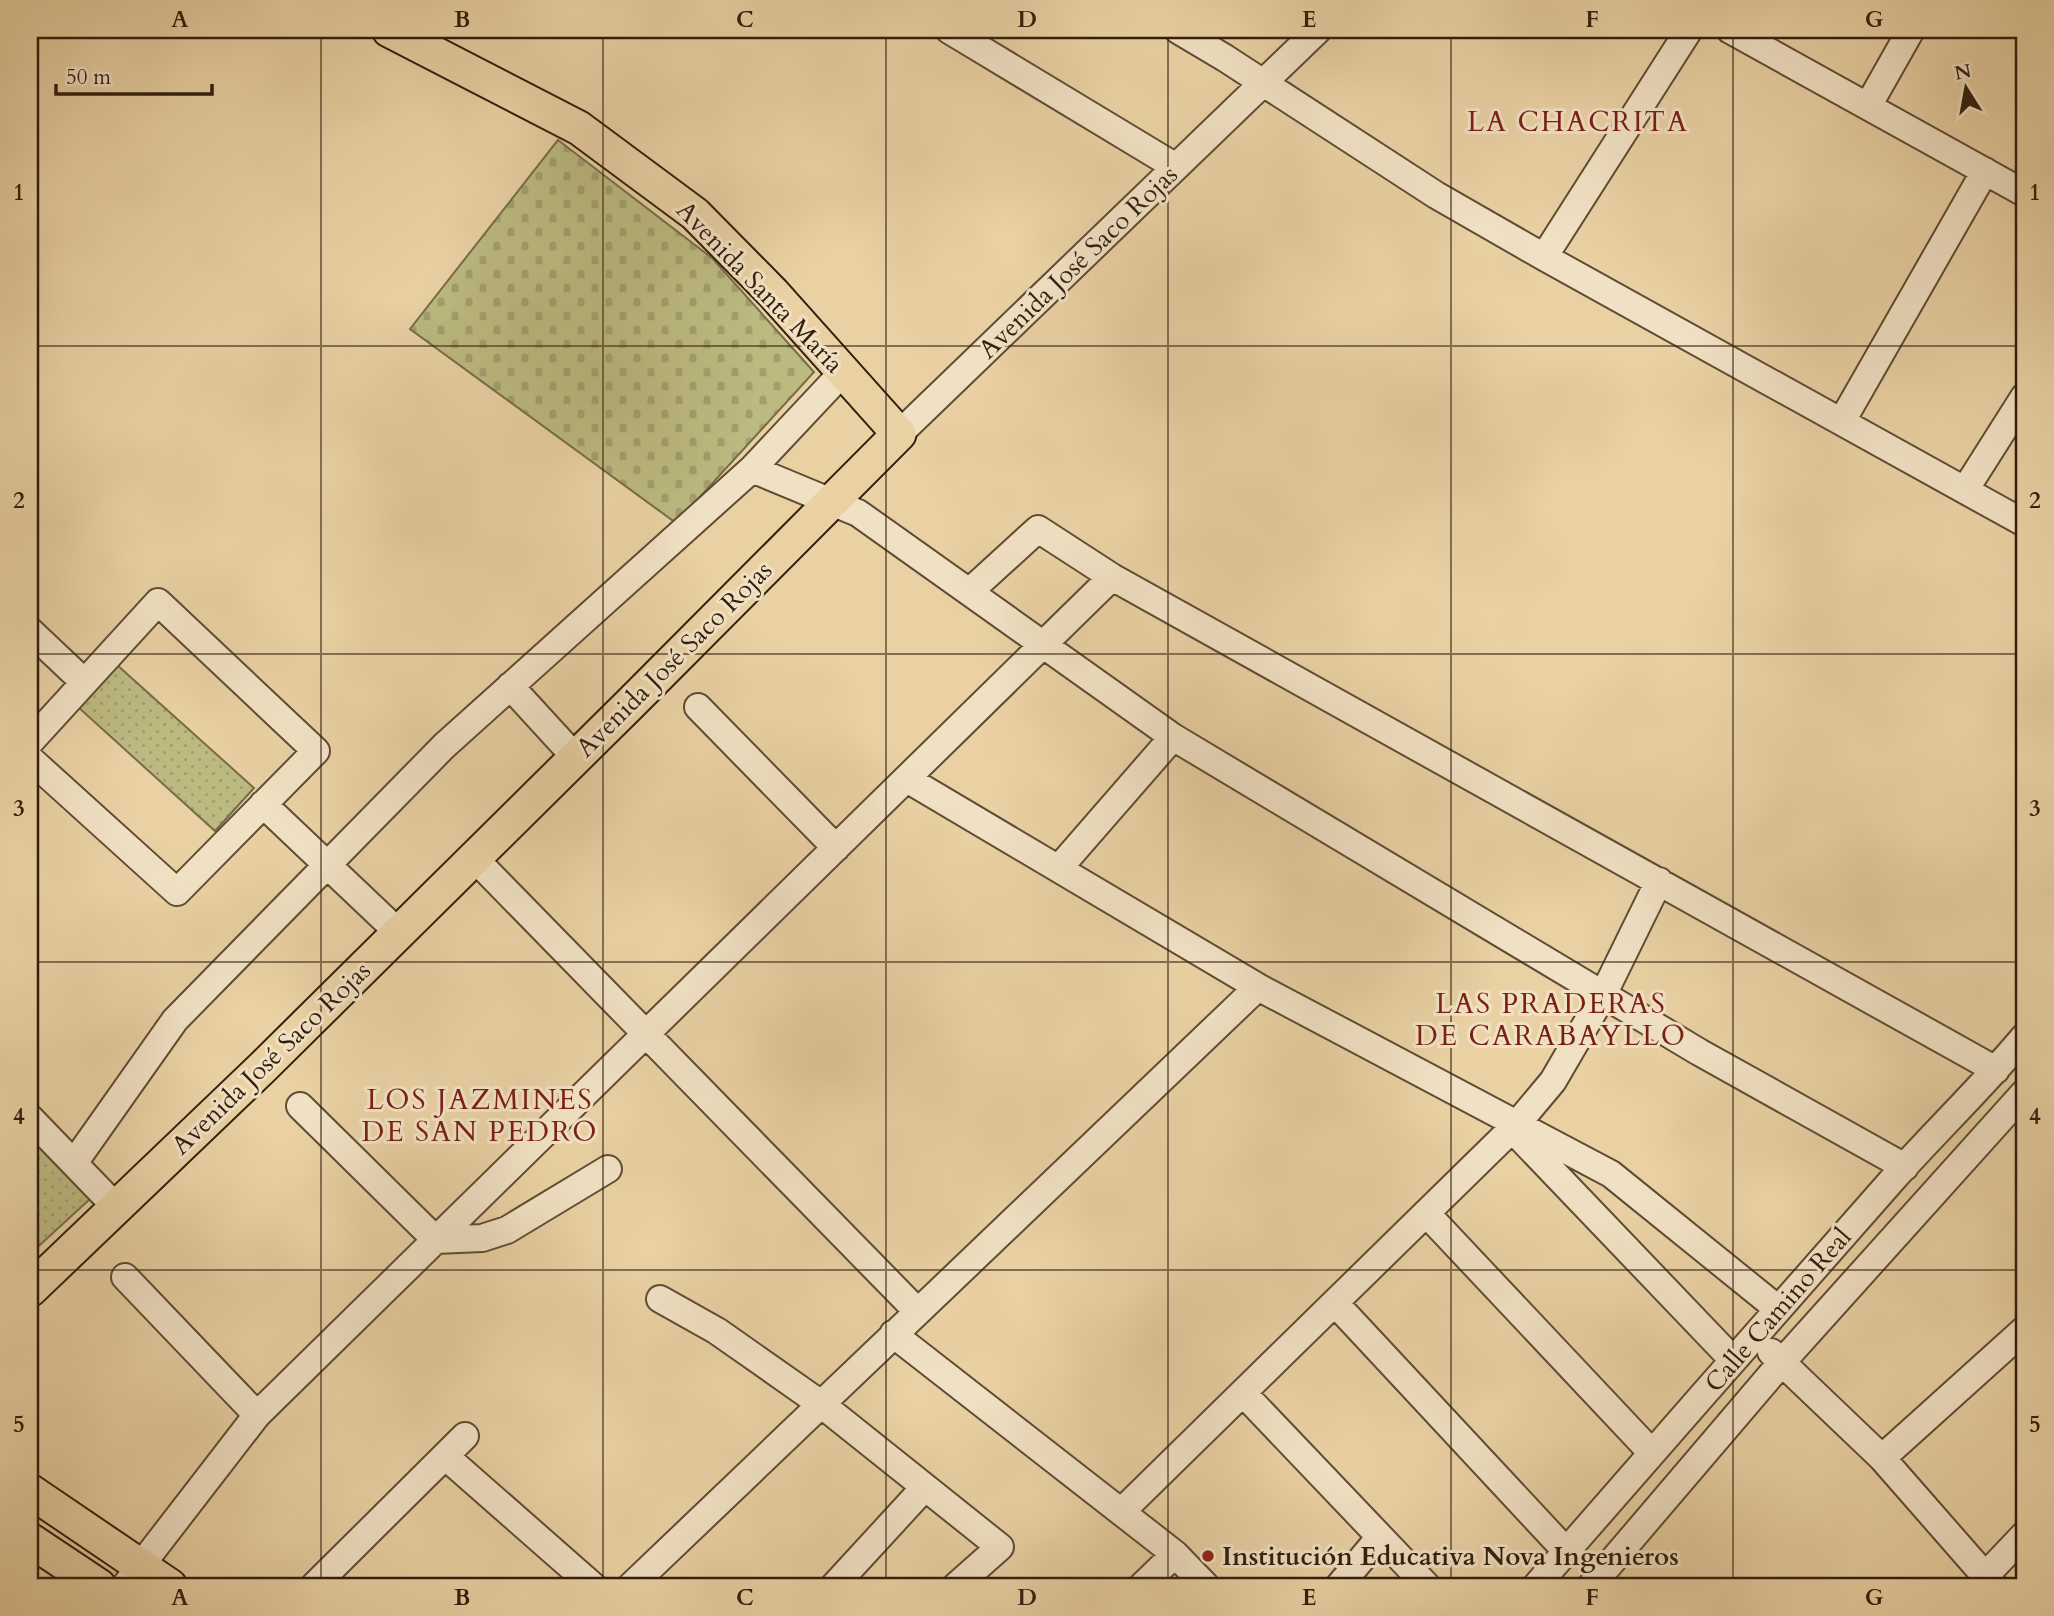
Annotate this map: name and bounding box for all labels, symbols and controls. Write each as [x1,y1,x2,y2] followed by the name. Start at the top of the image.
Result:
[171,4,189,35] text: A
[454,4,470,35] text: B
[736,4,754,35] text: C
[1017,4,1037,35] text: D
[1302,4,1316,35] text: E
[1585,4,1599,35] text: F
[1865,4,1884,35] text: G
[56,52,212,96] scale bar
[1932,52,2002,122] north arrow
[1952,58,1974,87] text: N
[66,63,111,92] text: 50 m
[1467,103,1689,141] district label: LA CHACRITA
[971,158,1185,366] street label: Avenida José Saco Rojas
[13,177,25,208] text: 1
[2029,177,2041,208] text: 1
[669,193,851,381] street label: Avenida Santa María
[13,485,25,516] text: 2
[2029,485,2041,516] text: 2
[568,553,780,765] street label: Avenida José Saco Rojas
[13,793,25,824] text: 3
[2029,793,2041,824] text: 3
[164,954,378,1162] street label: Avenida José Saco Rojas
[1415,985,1687,1055] district label: LAS PRADERAS DE CARABAYLLO
[361,1081,599,1151] district label: LOS JAZMINES DE SAN PEDRO
[13,1101,25,1132] text: 4
[2029,1101,2041,1132] text: 4
[1697,1220,1859,1400] street label: Calle Camino Real
[13,1409,25,1440] text: 5
[2029,1409,2041,1440] text: 5
[1222,1539,1679,1574] place label: Institución Educativa Nova Ingenieros
[1200,1548,1216,1564] marker: Institución Educativa Nova Ingenieros
[171,1582,189,1613] text: A
[454,1582,470,1613] text: B
[736,1582,754,1613] text: C
[1017,1582,1037,1613] text: D
[1302,1582,1316,1613] text: E
[1585,1582,1599,1613] text: F
[1865,1582,1884,1613] text: G

